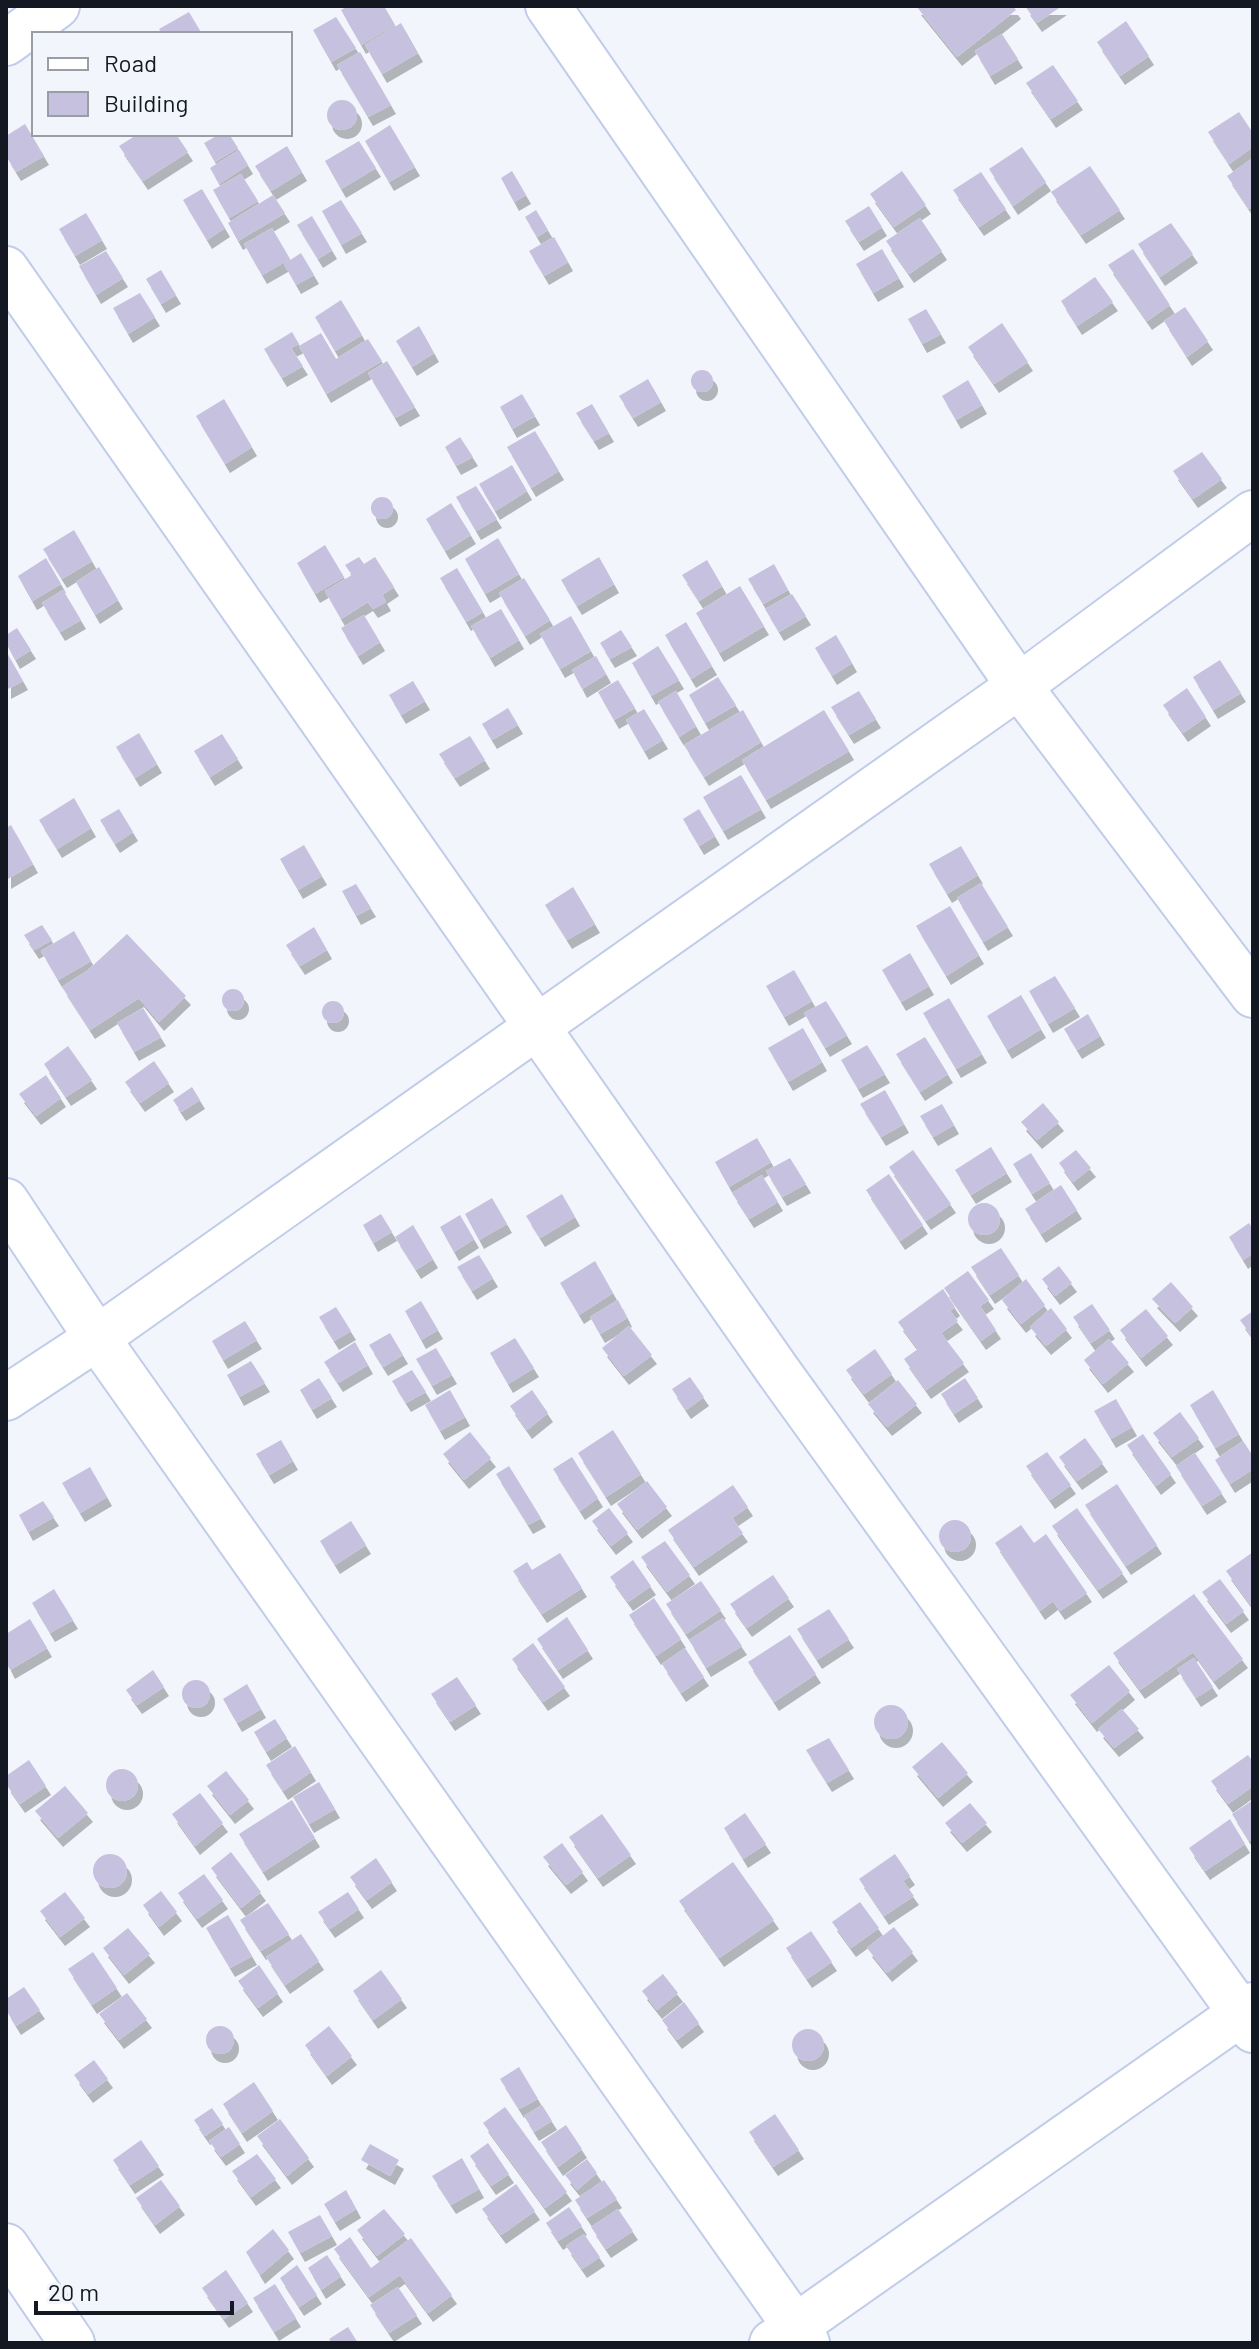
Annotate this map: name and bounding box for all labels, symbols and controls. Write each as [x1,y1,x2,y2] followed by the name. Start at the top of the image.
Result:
[32,32,292,136] legend
[104,48,157,77] text: Road
[104,88,188,117] text: Building
[36,2265,232,2315] scale bar
[48,2277,99,2306] text: 20 m

